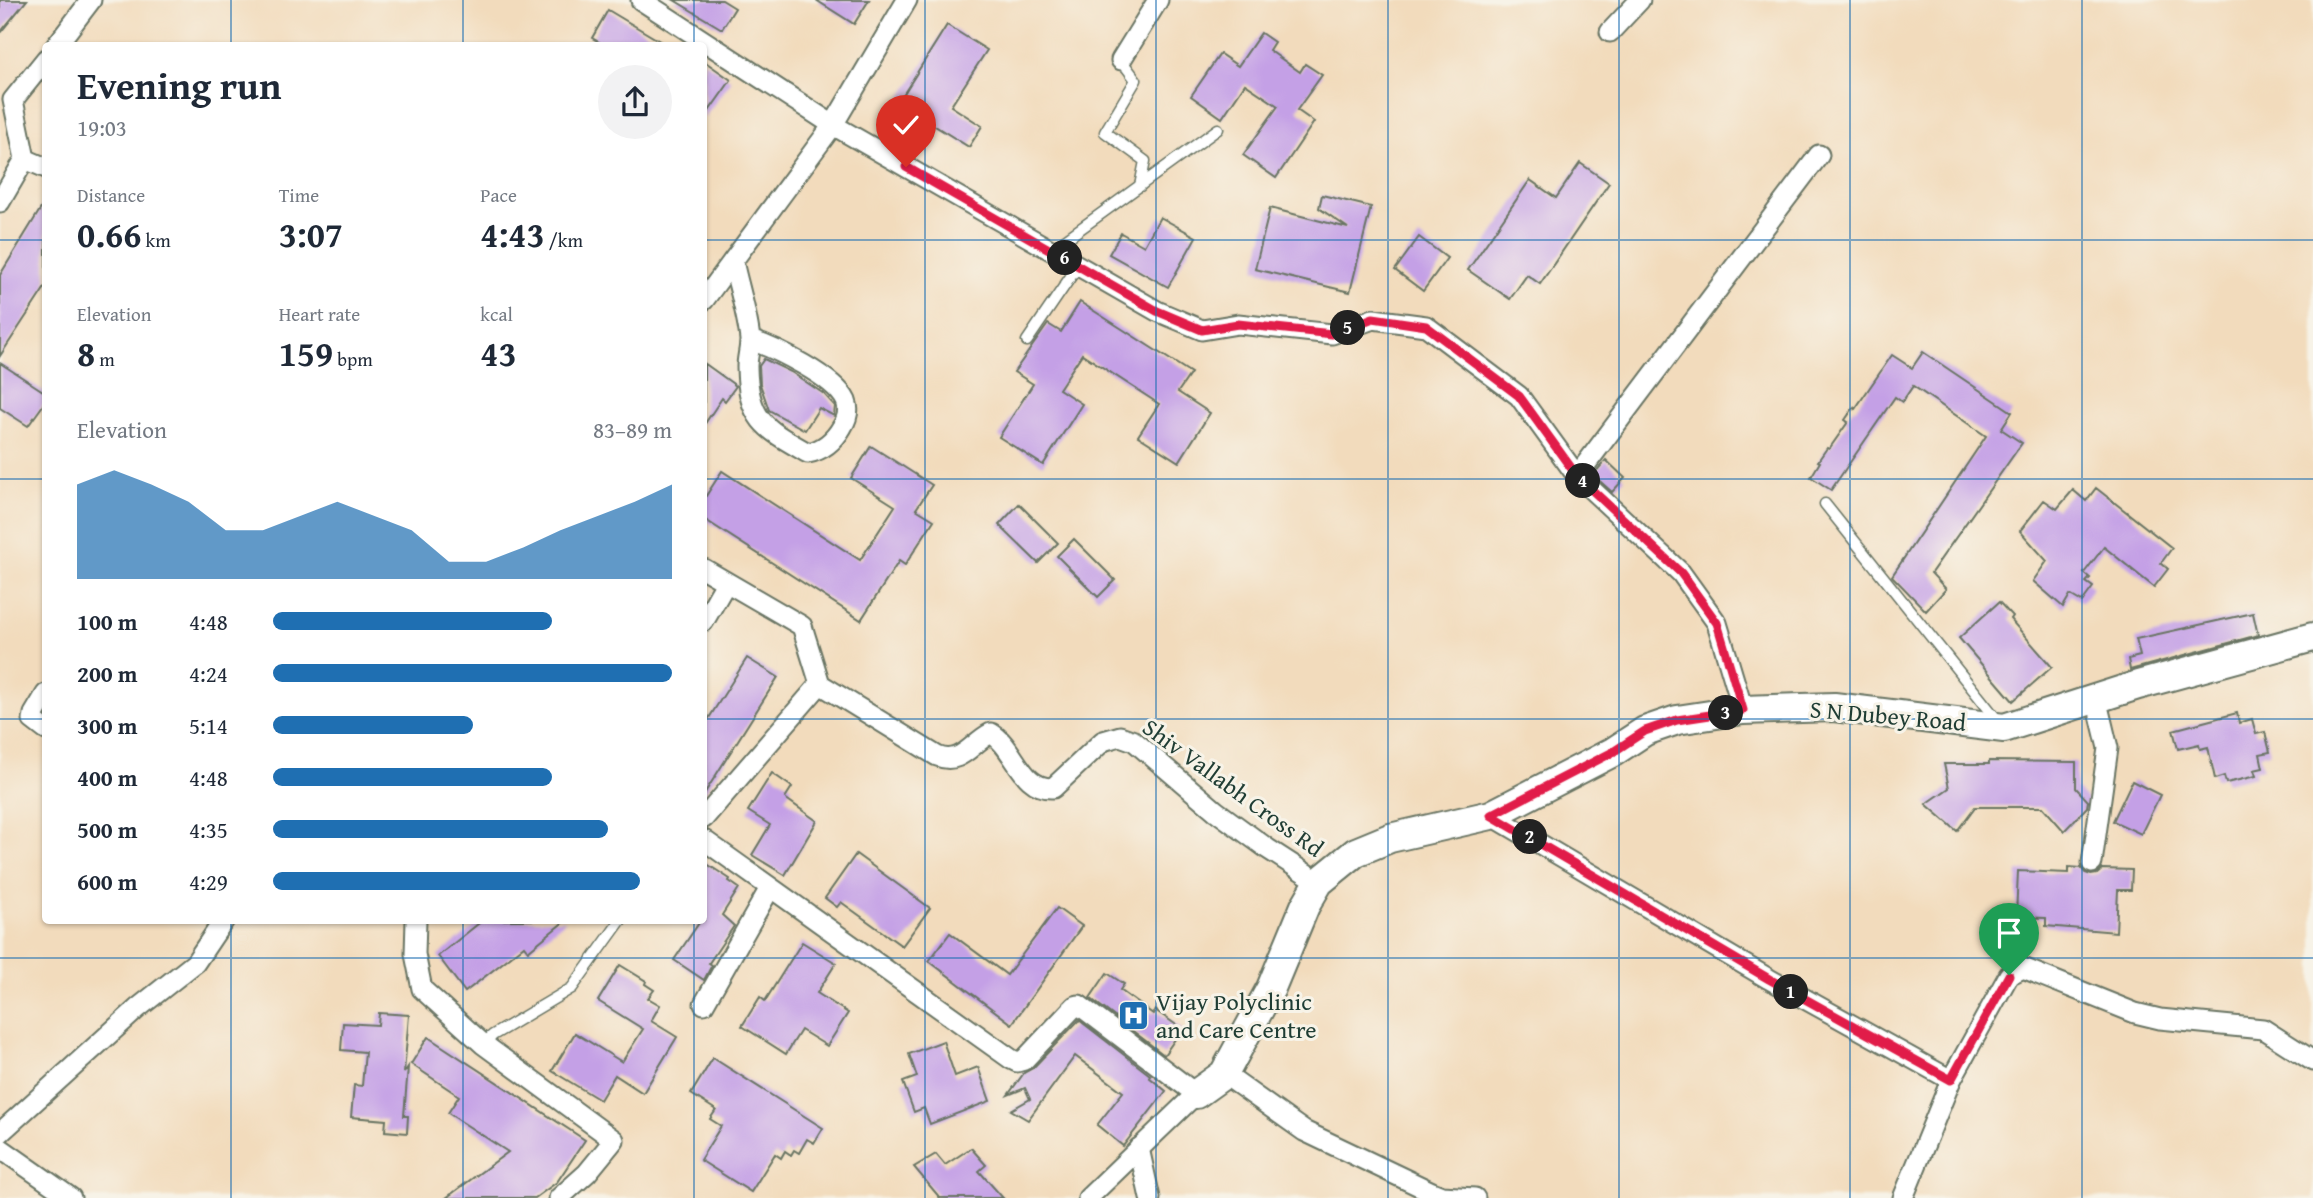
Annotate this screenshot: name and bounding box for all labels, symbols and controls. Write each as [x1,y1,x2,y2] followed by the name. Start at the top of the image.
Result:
[77,57,281,113] text: Evening run
[598,65,672,139] button: share
[876,95,936,167] pin
[887,106,925,144] icon: check
[77,111,127,144] text: 19:03
[77,181,145,209] text: Distance
[279,181,319,209] text: Time
[480,181,517,209] text: Pace
[77,209,141,260] text: 0.66
[279,209,343,260] text: 3:07
[480,209,545,260] text: 4:43
[141,226,171,254] text: km
[545,226,583,254] text: /km
[1048,240,1082,276] pin: 6
[1060,243,1069,271] text: 6
[77,300,151,328] text: Elevation
[279,300,360,328] text: Heart rate
[480,300,513,328] text: kcal
[1330,310,1366,346] pin: 5
[1343,313,1352,341] text: 5
[77,328,95,379] text: 8
[279,328,333,379] text: 159
[480,328,517,379] text: 43
[95,345,115,373] text: m
[333,345,373,373] text: bpm
[77,413,167,446] text: Elevation
[593,413,672,446] text: 83–89 m
[1566,463,1600,498] pin: 4
[1578,466,1587,494] text: 4
[77,605,138,638] text: 100 m
[189,605,228,638] text: 4:48
[77,657,138,690] text: 200 m
[189,657,228,690] text: 4:24
[1808,691,1968,740] street label: S N Dubey Road
[1708,696,1744,730] pin: 3
[1721,698,1730,726] text: 3
[77,709,138,742] text: 300 m
[189,709,228,742] text: 5:14
[1135,710,1331,866] street label: Shiv Vallabh Cross Rd
[77,761,138,794] text: 400 m
[189,761,228,794] text: 4:48
[77,813,138,846] text: 500 m
[189,813,228,846] text: 4:35
[1512,820,1548,854] pin: 2
[1525,822,1534,850] text: 2
[77,865,138,898] text: 600 m
[189,865,228,898] text: 4:29
[1979,903,2039,975] pin
[1990,914,2028,952] icon: arrive
[1774,974,1809,1010] pin: 1
[1786,977,1795,1005] text: 1
[1156,984,1316,1047] place label: Vijay Polyclinic and Care Centre
[1116,999,1150,1033] hospital icon: Vijay Polyclinic and Care Centre

